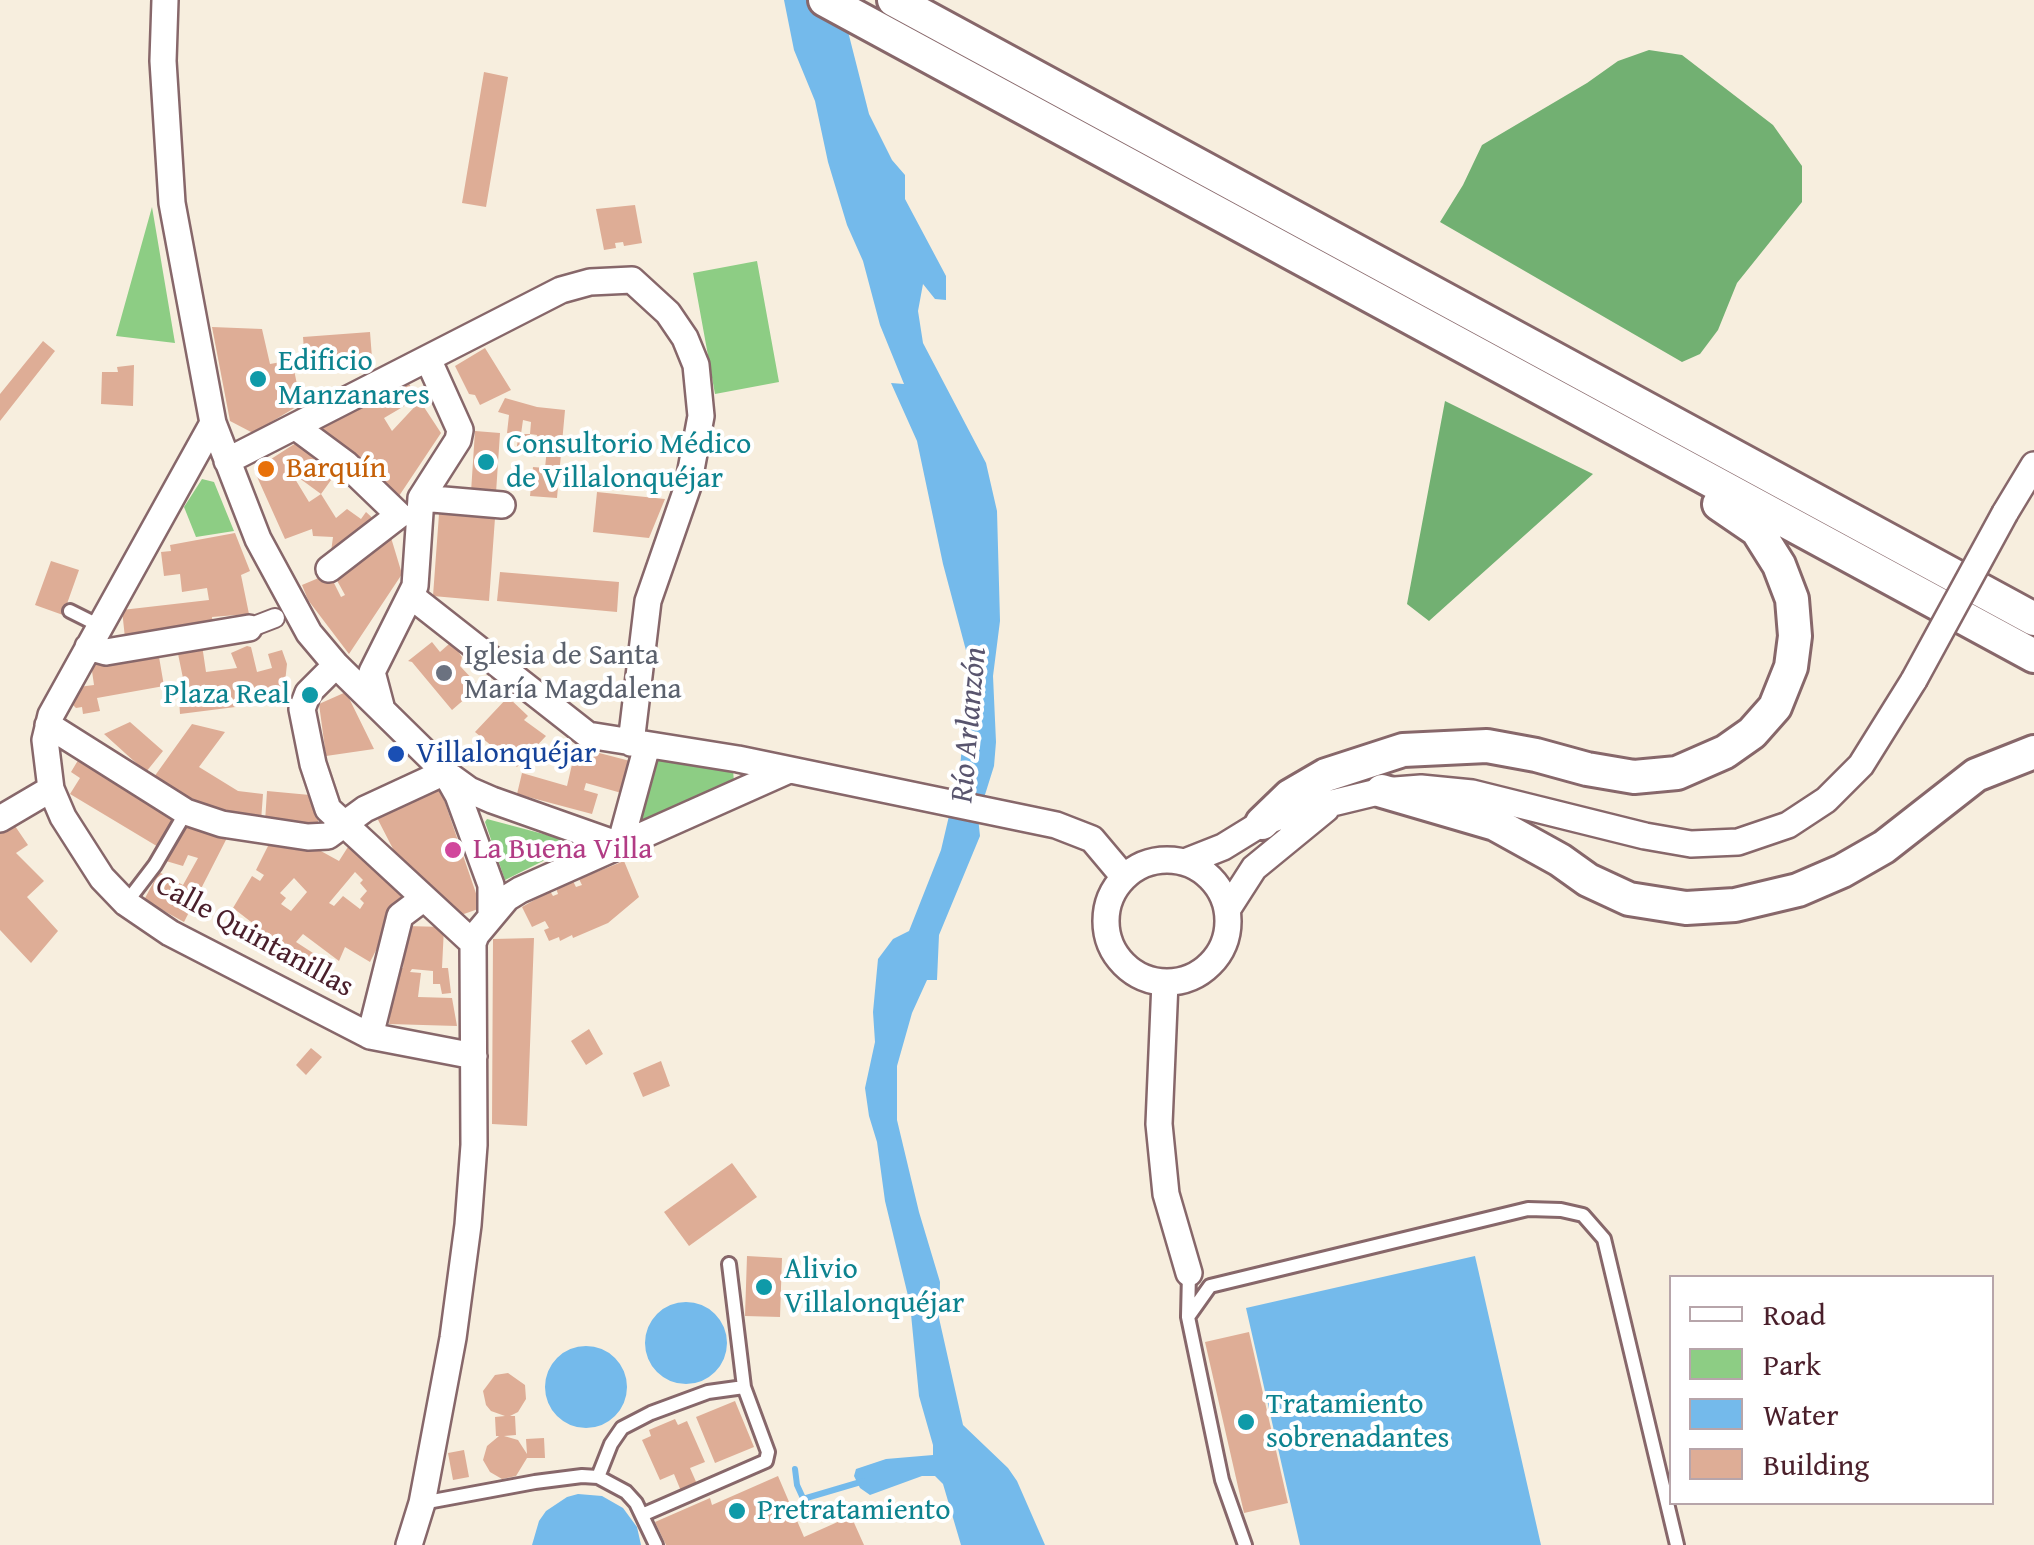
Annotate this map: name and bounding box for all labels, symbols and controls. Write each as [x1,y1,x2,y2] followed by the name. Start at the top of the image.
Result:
[278,344,430,414] place label: Edificio Manzanares
[247,368,269,390] marker: Edificio Manzanares
[506,427,751,498] place label: Consultorio Médico de Villalonquéjar
[286,451,386,487] place label: Barquín
[475,451,497,473] marker: Consultorio Médico de Villalonquéjar
[255,458,277,480] marker: Barquín
[464,638,682,708] place label: Iglesia de Santa María Magdalena
[944,645,996,805] water label: Río Arlanzón
[433,662,455,684] marker: Iglesia de Santa María Magdalena
[163,677,290,713] place label: Plaza Real
[299,684,321,706] marker: Plaza Real
[416,736,596,772] place label: Villalonquéjar
[385,743,407,765] marker: Villalonquéjar
[473,832,652,868] place label: La Buena Villa
[442,839,464,861] marker: La Buena Villa
[149,868,359,1006] street label: Calle Quintanillas
[784,1252,964,1322] place label: Alivio Villalonquéjar
[1669,1275,1994,1505] legend
[753,1276,775,1298] marker: Alivio Villalonquéjar
[1763,1292,1826,1336] text: Road
[1763,1342,1821,1386] text: Park
[1266,1387,1449,1458] place label: Tratamiento sobrenadantes
[1763,1392,1839,1436] text: Water
[1235,1411,1257,1433] marker: Tratamiento sobrenadantes
[1763,1442,1869,1486] text: Building
[757,1493,950,1529] place label: Pretratamiento
[726,1500,748,1522] marker: Pretratamiento

